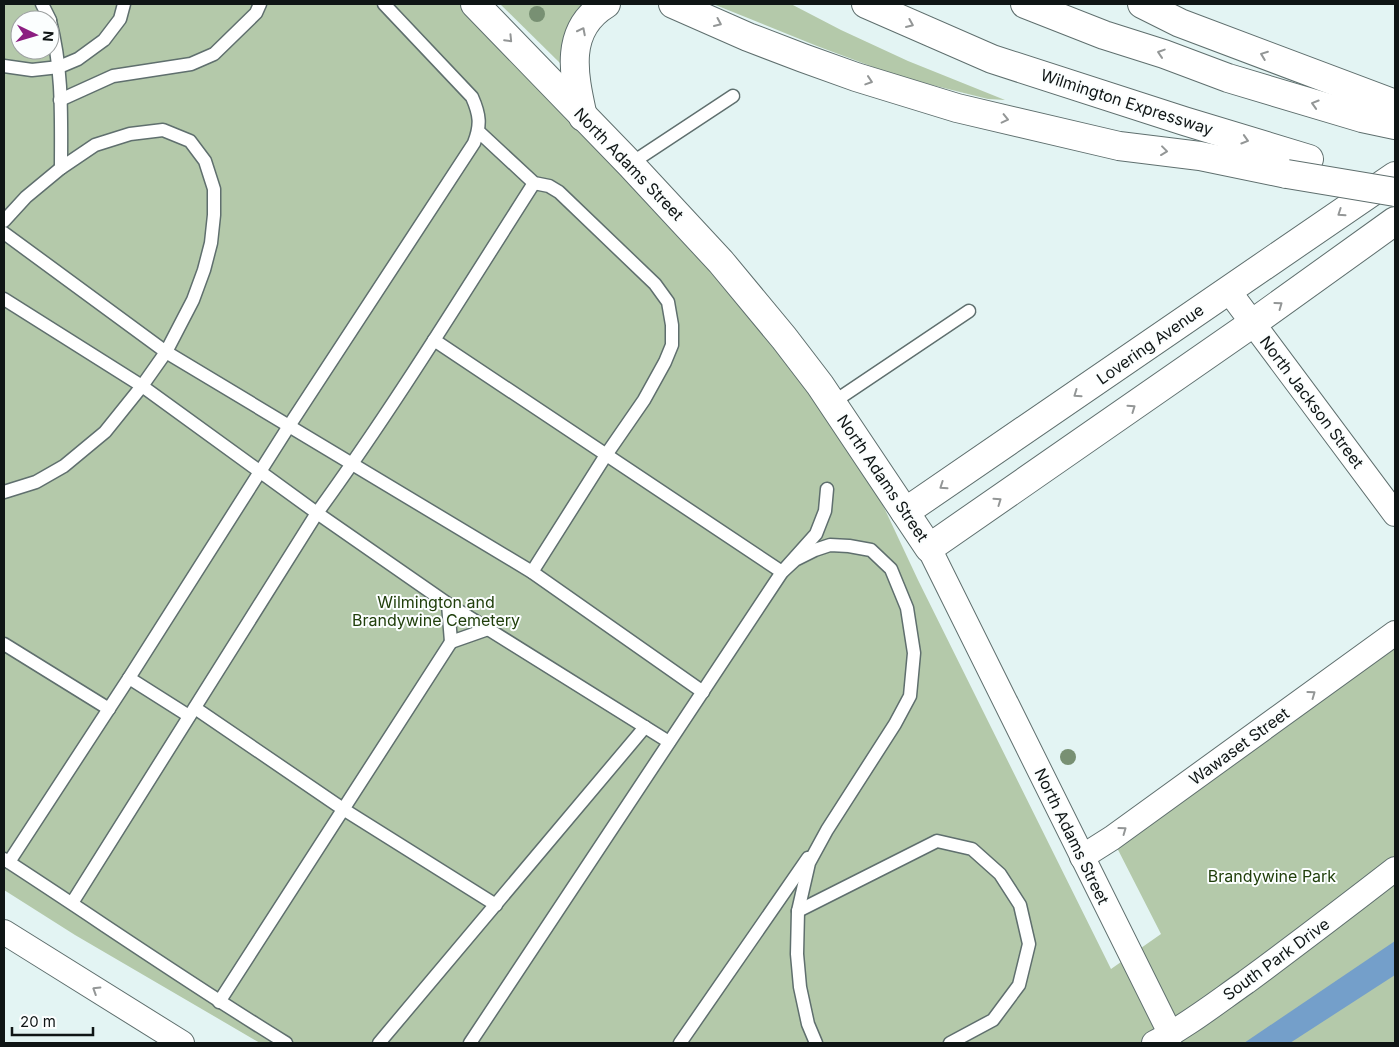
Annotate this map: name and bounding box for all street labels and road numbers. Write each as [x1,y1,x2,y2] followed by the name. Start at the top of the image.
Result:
[1038,65,1216,139] street label: Wilmington Expressway
[570,103,688,225] street label: North Adams Street
[1092,300,1208,388] street label: Lovering Avenue
[1256,332,1368,472] street label: North Jackson Street
[833,411,933,545] street label: North Adams Street
[1185,703,1293,789] street label: Wawaset Street
[1030,765,1114,907] street label: North Adams Street
[1219,914,1333,1004] street label: South Park Drive

